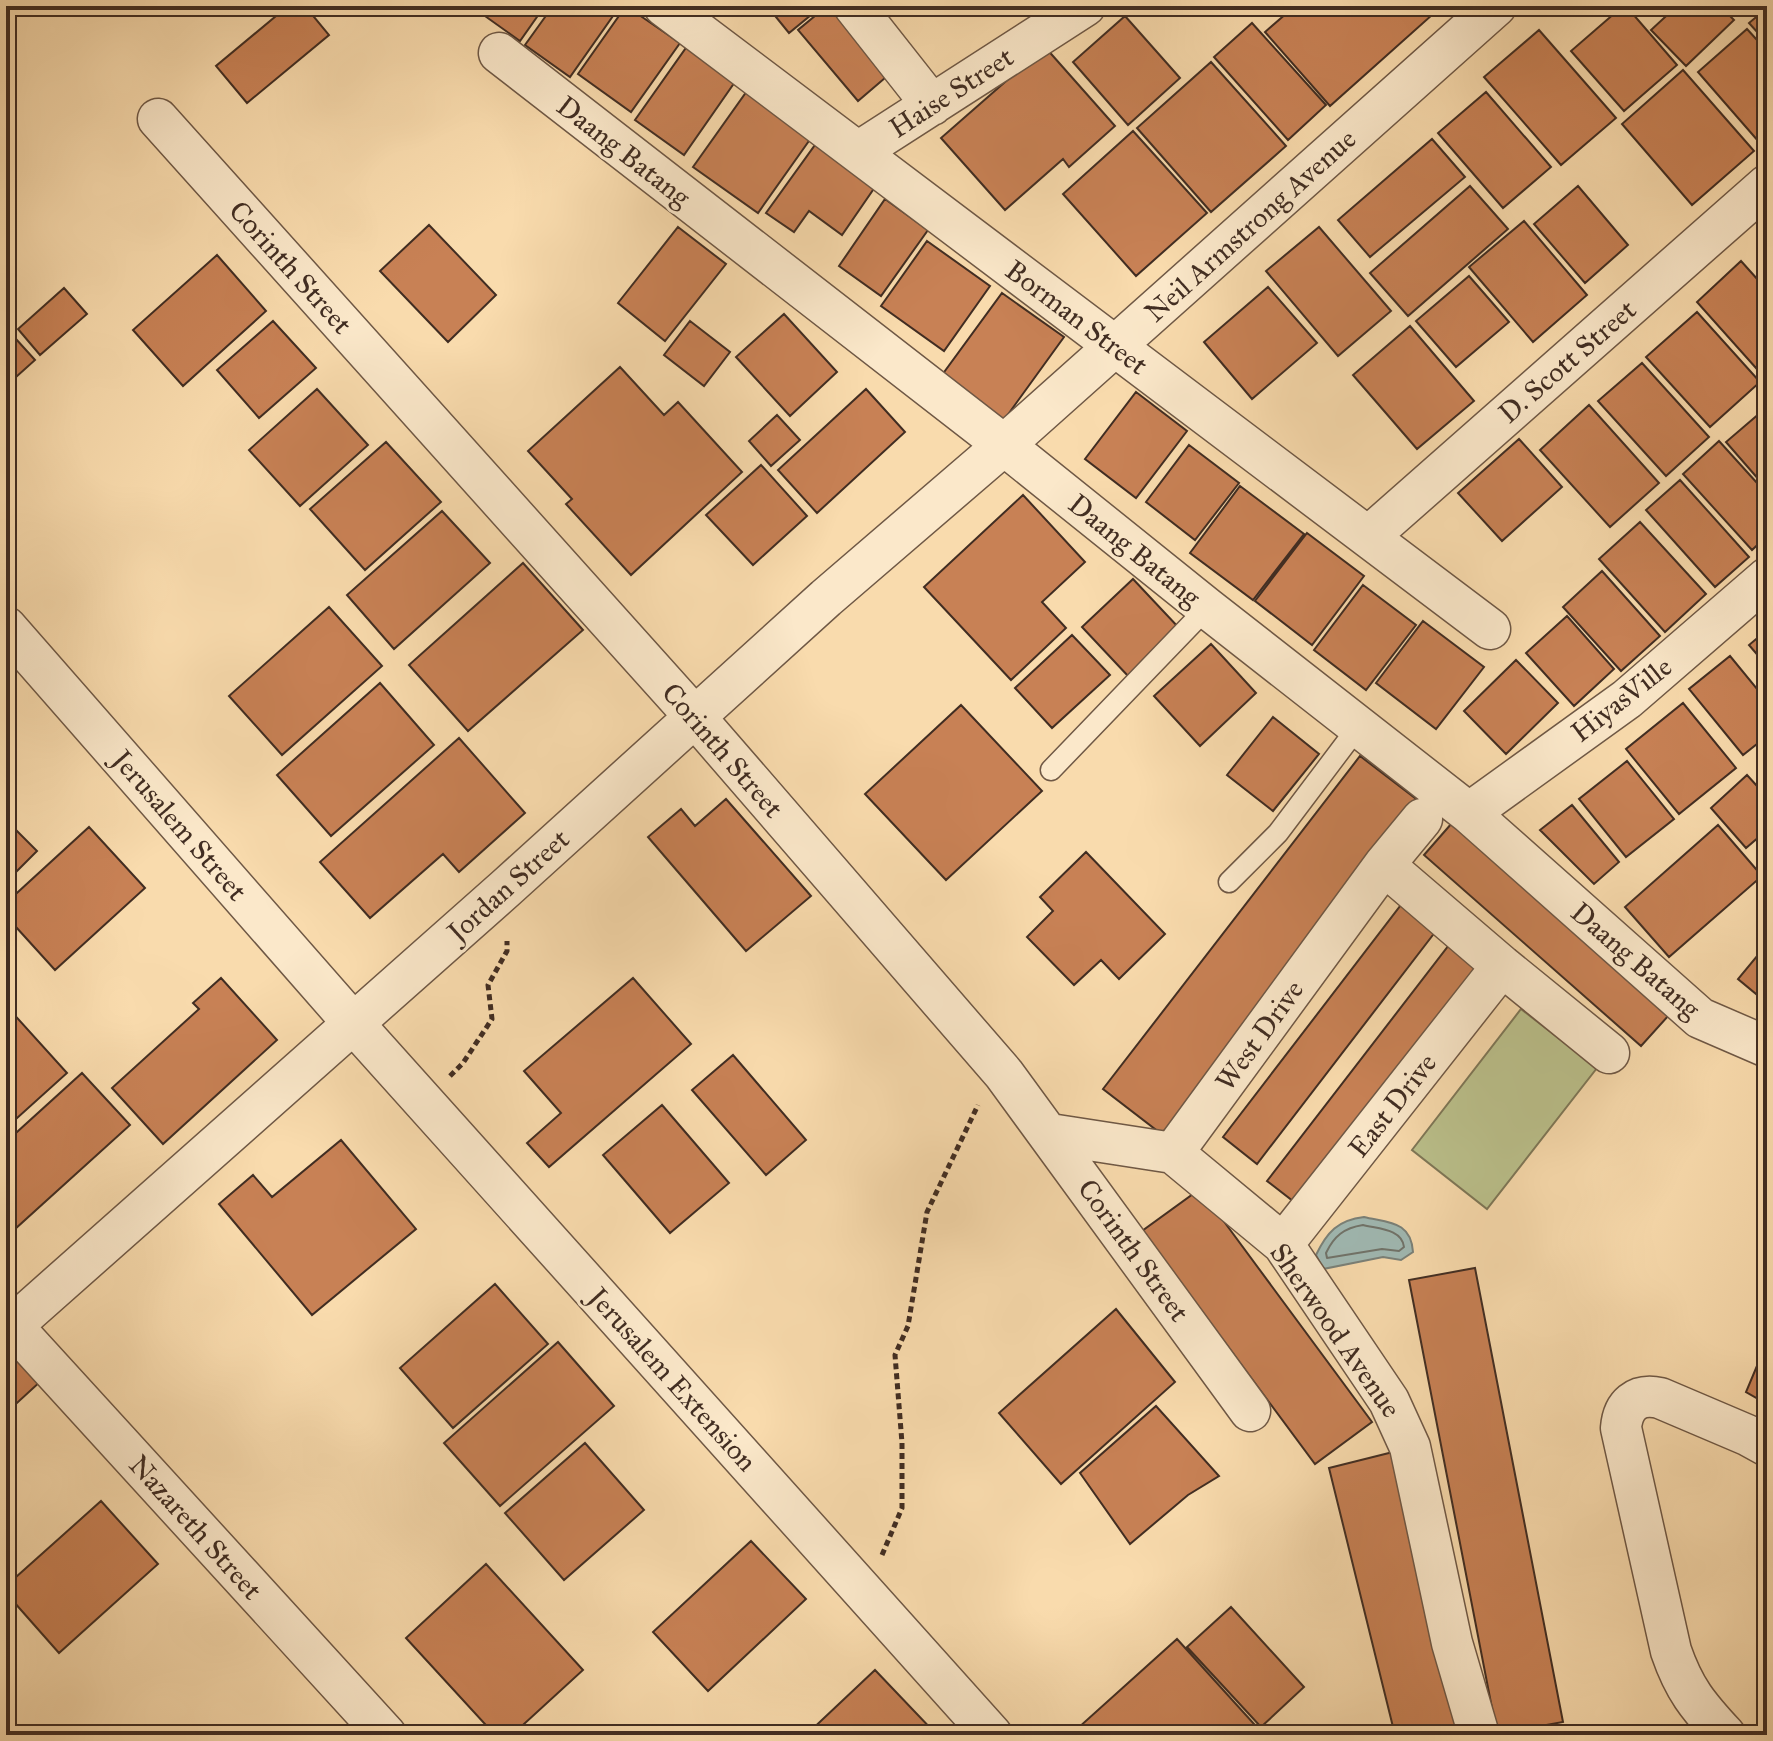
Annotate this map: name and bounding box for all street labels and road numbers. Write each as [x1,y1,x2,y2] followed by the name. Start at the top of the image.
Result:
[883,39,1020,146] street label: Haise Street
[550,88,698,215] street label: Daang Batang
[1137,121,1363,329] street label: Neil Armstrong Avenue
[222,193,360,341] street label: Corinth Street
[999,252,1155,382] street label: Borman Street
[1491,292,1643,431] street label: D. Scott Street
[1061,486,1209,615] street label: Daang Batang
[1564,649,1679,750] street label: HiyasVille
[654,676,791,825] street label: Corinth Street
[103,741,255,908] street label: Jerusalem Street
[438,821,577,951] street label: Jordan Street
[1564,895,1708,1027] street label: Daang Batang
[1208,973,1311,1097] street label: West Drive
[1341,1046,1444,1164] street label: East Drive
[1070,1172,1197,1328] street label: Corinth Street
[1262,1236,1409,1424] street label: Sherwood Avenue
[579,1278,764,1478] street label: Jerusalem Extension
[121,1448,270,1607] street label: Nazareth Street

